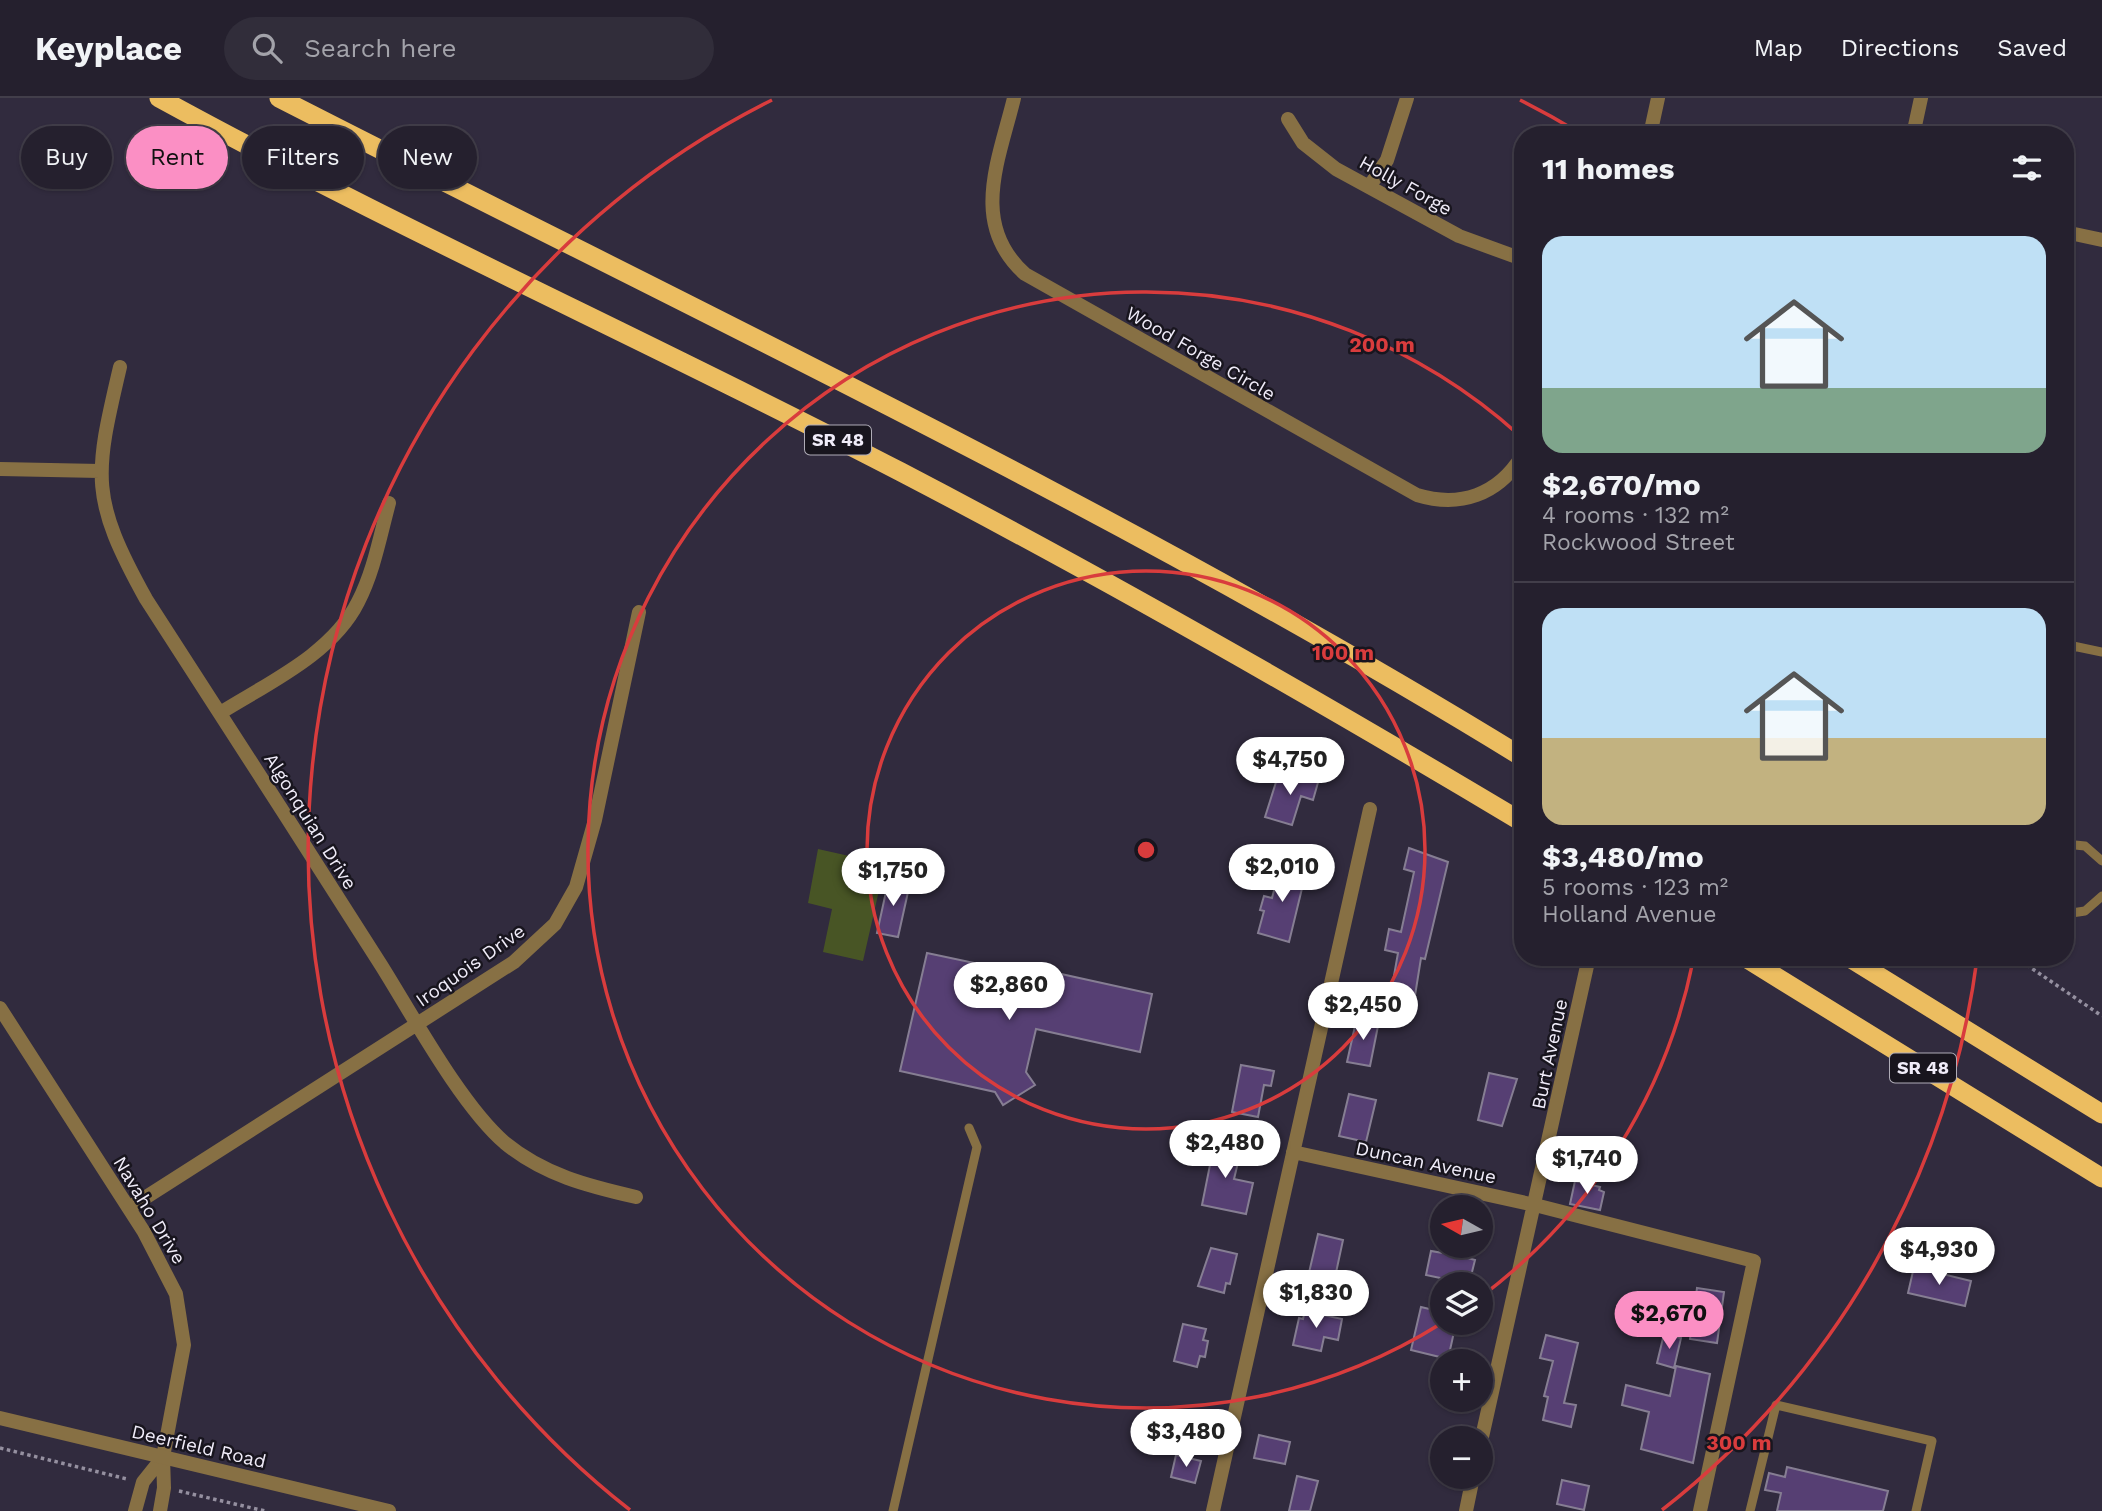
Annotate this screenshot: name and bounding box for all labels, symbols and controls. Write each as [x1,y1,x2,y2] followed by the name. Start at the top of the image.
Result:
[224,17,714,80] search box
[35,29,182,68] text: Keyplace
[248,29,286,67] icon: search
[304,33,457,63] text: Search here
[1754,34,1803,62] text: Map
[1841,34,1959,62] text: Directions
[1997,34,2067,62] text: Saved
[21,126,112,189] chip: Buy
[126,126,228,189] chip: Rent
[242,126,364,189] chip: Filters
[378,126,477,189] chip: New
[2008,149,2046,187] icon: filters
[1355,151,1456,220] street label: Holly Forge
[1542,151,1675,186] text: 11 homes
[1731,281,1857,407] icon: home
[1122,301,1279,406] street label: Wood Forge Circle
[1349,332,1415,357] text: 200 m
[805,426,871,454] road number: SR 48
[1542,467,1701,502] text: $2,670/mo
[1542,502,1729,529] text: 4 rooms · 132 m²
[1542,529,1735,556] text: Rockwood Street
[1312,640,1374,665] text: 100 m
[1731,653,1857,779] icon: home
[1233,738,1347,797] pin: $4,750
[1252,746,1328,773] text: $4,750
[259,749,362,894] street label: Algonquian Drive
[1134,838,1158,862] centre of rings
[1542,839,1704,874] text: $3,480/mo
[1225,844,1339,904] pin: $2,010
[836,848,950,908] pin: $1,750
[1245,853,1319,880] text: $2,010
[858,857,928,884] text: $1,750
[1542,874,1728,901] text: 5 rooms · 123 m²
[1542,901,1717,928] text: Holland Avenue
[411,919,529,1012] street label: Iroquois Drive
[952,962,1066,1022] pin: $2,860
[970,971,1048,998] text: $2,860
[1306,982,1420,1042] pin: $2,450
[1324,991,1402,1018] text: $2,450
[1527,997,1572,1111] street label: Burt Avenue
[1890,1054,1956,1083] road number: SR 48
[1168,1121,1282,1180] pin: $2,480
[1185,1129,1265,1156] text: $2,480
[1353,1136,1498,1189] street label: Duncan Avenue
[1530,1136,1644,1196] pin: $1,740
[1552,1145,1622,1172] text: $1,740
[108,1152,191,1268] street label: Navaho Drive
[1430,1195,1493,1258] north arrow
[1430,1195,1493,1489] map controls
[1882,1228,1996,1287] pin: $4,930
[1900,1236,1978,1263] text: $4,930
[1259,1270,1373,1330] pin: $1,830
[1430,1272,1493,1335] button: layers
[1279,1279,1353,1306] text: $1,830
[1612,1292,1726,1351] pin: $2,670
[1631,1300,1707,1327] text: $2,670
[1430,1349,1493,1412] button: +
[1129,1410,1243,1469] pin: $3,480
[1146,1418,1226,1445] text: $3,480
[129,1420,268,1473] street label: Deerfield Road
[1430,1426,1493,1489] button: −
[1706,1430,1772,1455] text: 300 m

